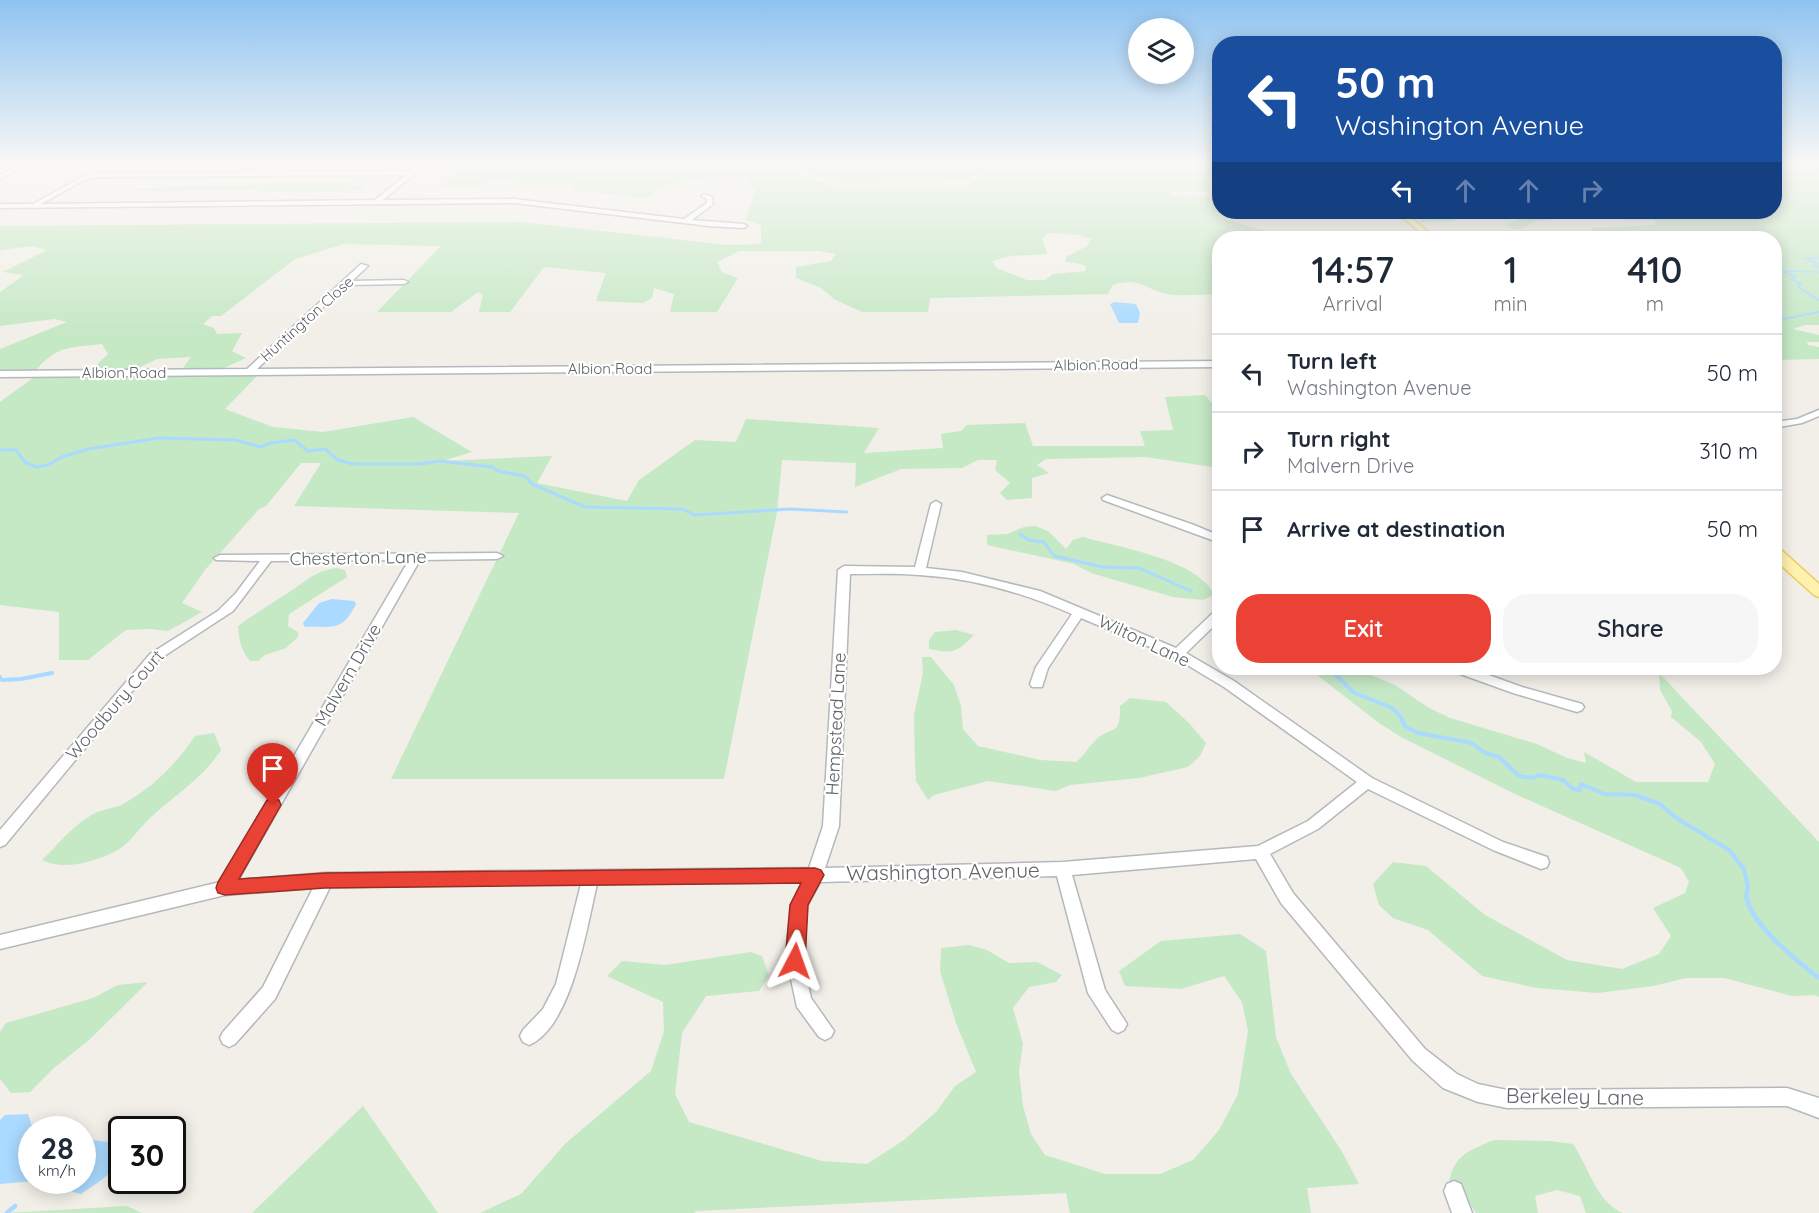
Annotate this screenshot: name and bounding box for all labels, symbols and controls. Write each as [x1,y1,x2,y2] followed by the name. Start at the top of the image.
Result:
[1128,18,1194,84] map controls
[1128,18,1194,84] button: layers
[1335,56,1435,109] text: 50 m
[1236,60,1314,138] icon: left
[1335,108,1584,142] text: Washington Avenue
[1386,174,1419,207] icon: left
[1449,174,1482,207] icon: ahead
[1512,174,1545,207] icon: ahead
[1575,174,1608,207] icon: right
[1312,247,1394,292] text: 14:57
[1504,247,1518,292] text: 1
[1627,247,1682,292] text: 410
[256,272,357,365] street label: Huntington Close
[1323,291,1383,316] text: Arrival
[1494,291,1528,316] text: min
[1646,291,1664,316] text: m
[1287,347,1377,375] text: Turn left
[1054,354,1138,375] street label: Albion Road
[1236,357,1269,390] icon: left
[568,359,652,378] street label: Albion Road
[1707,359,1758,387] text: 50 m
[82,363,166,382] street label: Albion Road
[1287,375,1472,400] text: Washington Avenue
[1287,425,1391,453] text: Turn right
[1236,435,1269,468] icon: right
[1699,437,1758,465] text: 310 m
[1287,453,1414,478] text: Malvern Drive
[1236,513,1269,546] icon: arrive
[1287,515,1505,543] text: Arrive at destination
[1707,515,1758,543] text: 50 m
[289,545,427,570] street label: Chesterton Lane
[1236,594,1491,663] button: Exit
[1503,594,1758,663] button: Share
[1095,609,1194,672] street label: Wilton Lane
[309,619,386,730] street label: Malvern Drive
[60,645,169,765] street label: Woodbury Court
[820,652,851,796] street label: Hempstead Lane
[247,743,298,805] pin
[256,752,289,785] icon: arrive
[846,856,1040,886] street label: Washington Avenue
[763,929,827,993] position arrow
[1506,1082,1644,1110] street label: Berkeley Lane
[108,1116,186,1194] speed limit sign: 30
[40,1129,74,1167] text: 28
[38,1161,76,1180] text: km/h

